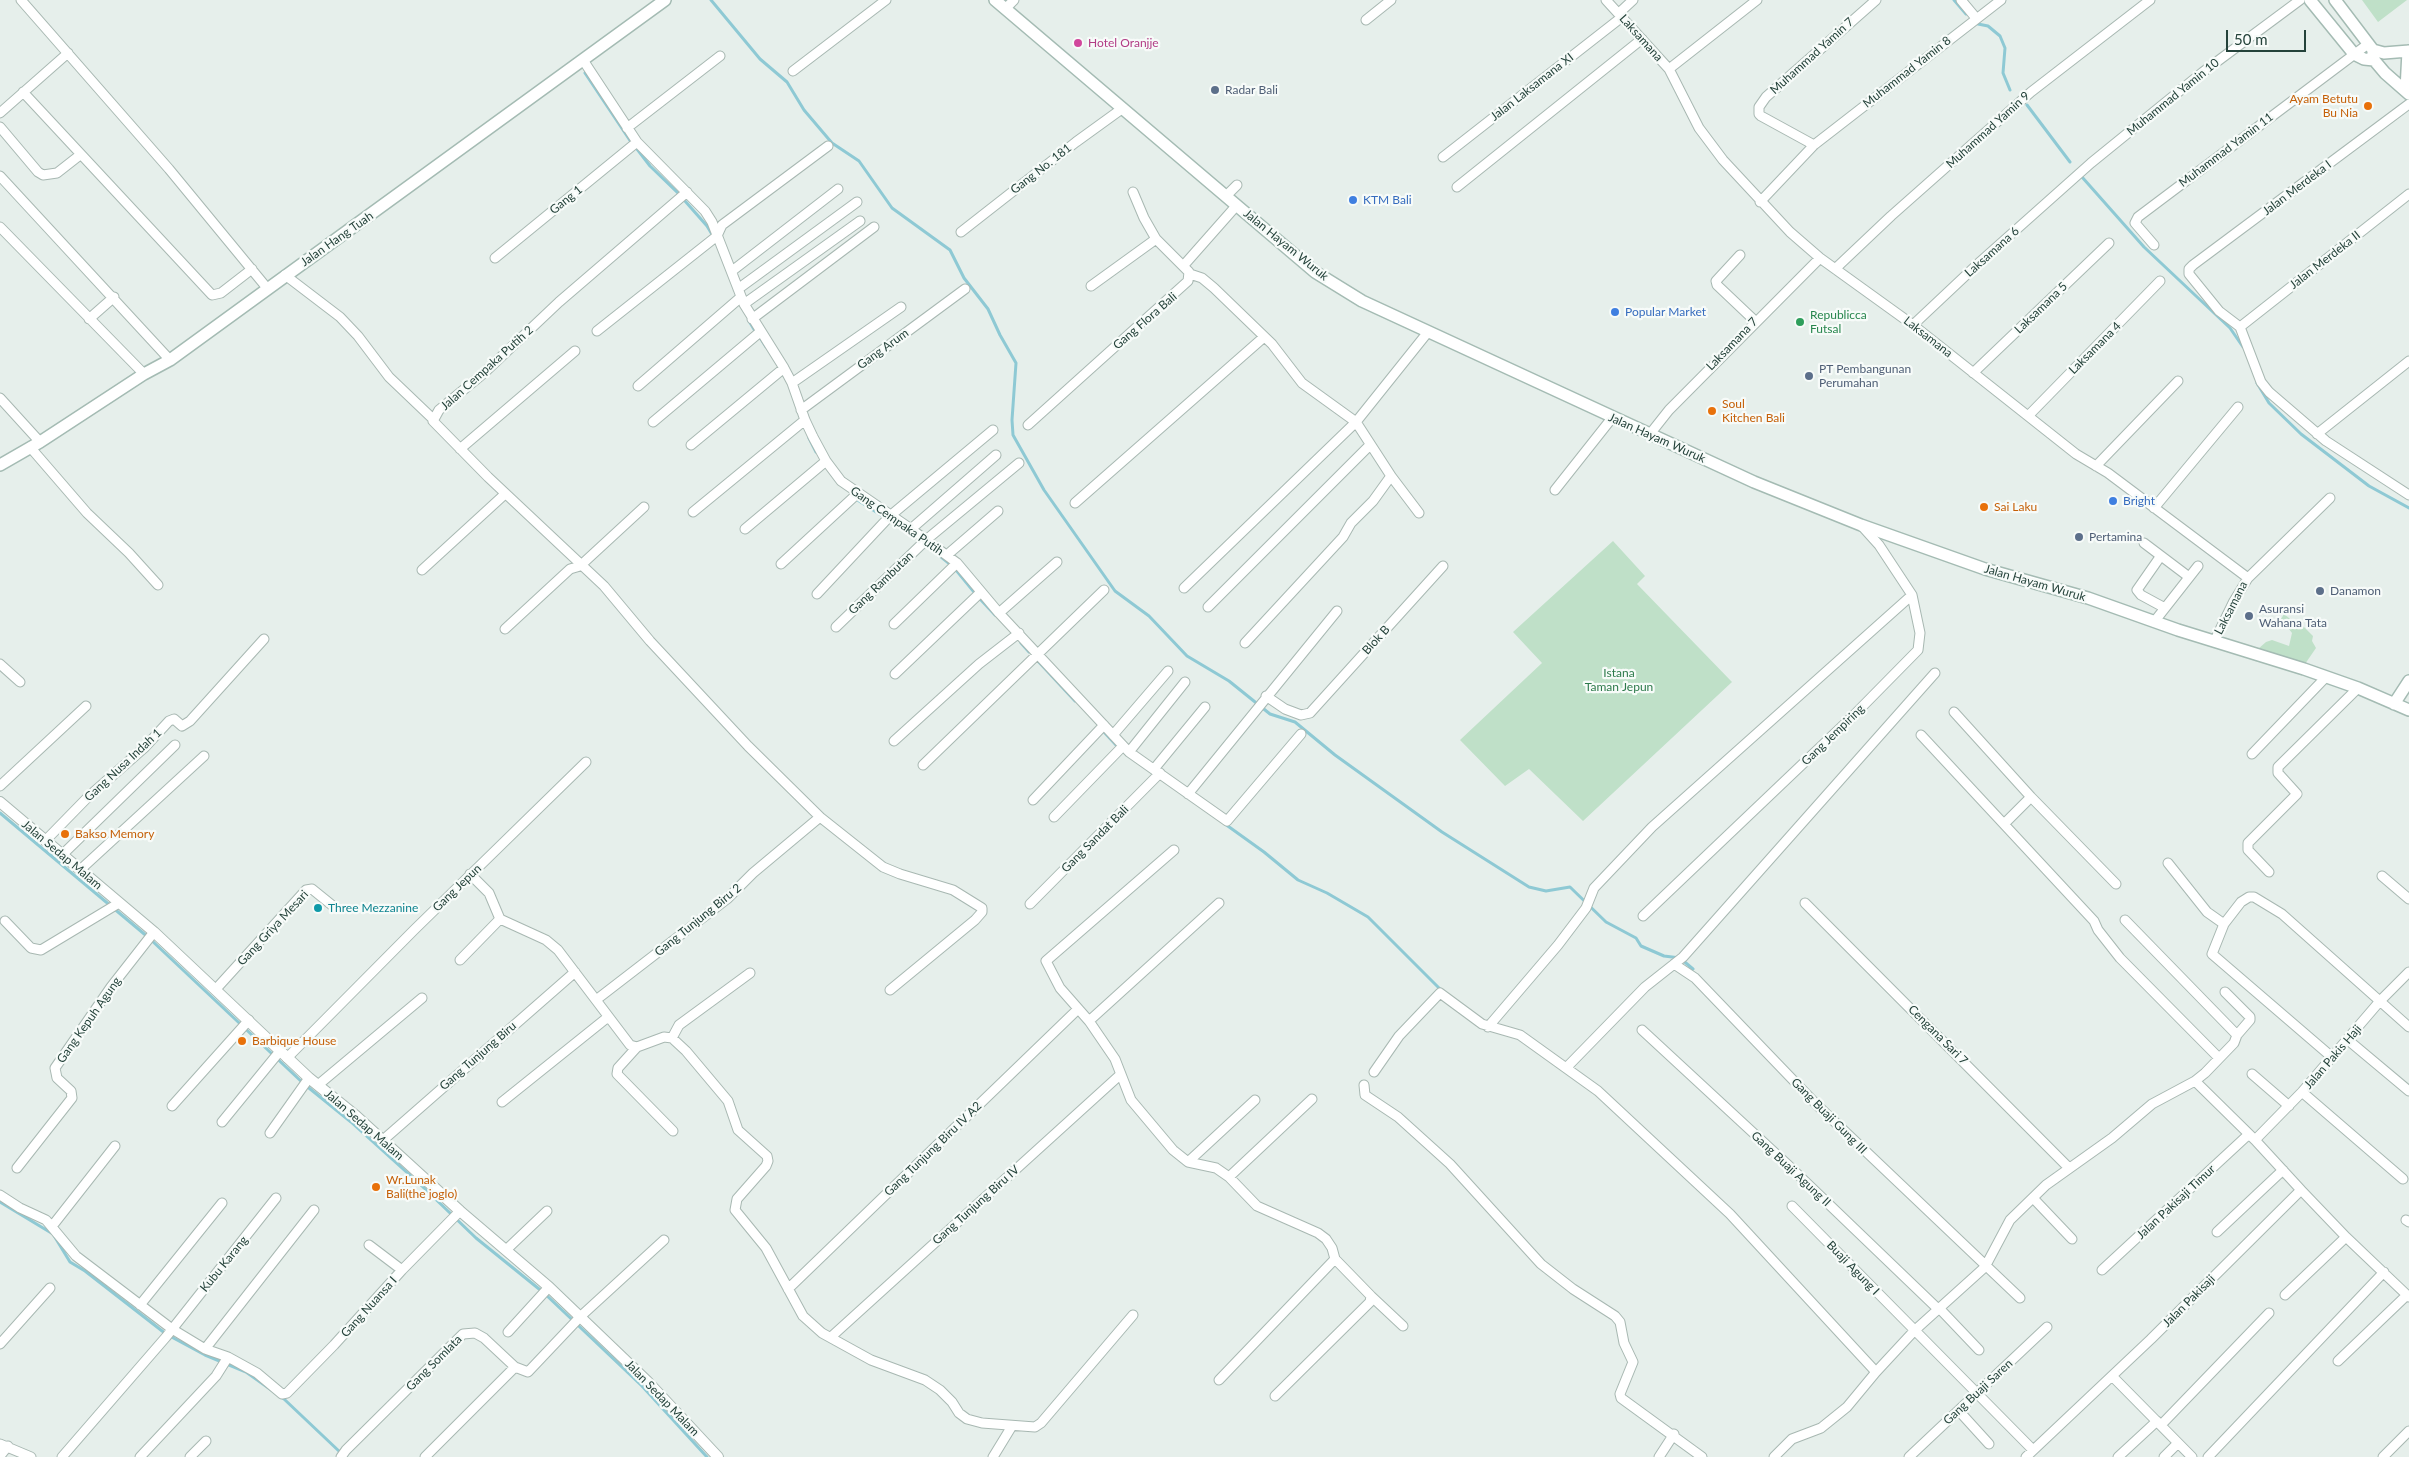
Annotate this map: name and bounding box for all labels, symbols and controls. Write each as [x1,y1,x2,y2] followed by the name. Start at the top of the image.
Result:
[1616,12,1666,64] street label: Laksamana
[1767,15,1857,97] street label: Muhammad Yamin 7
[2229,20,2309,52] scale bar
[2234,30,2268,48] text: 50 m
[1860,33,1954,111] street label: Muhammad Yamin 8
[1088,36,1159,50] place label: Hotel Oranjje
[1072,37,1084,49] marker: Hotel Oranjje
[1488,50,1576,124] street label: Jalan Laksamana XI
[2124,55,2222,139] street label: Muhammad Yamin 10
[1225,83,1278,97] place label: Radar Bali
[1209,84,1221,96] marker: Radar Bali
[1943,89,2033,171] street label: Muhammad Yamin 9
[2289,92,2358,120] place label: Ayam Betutu Bu Nia
[2362,100,2374,112] marker: Ayam Betutu Bu Nia
[2176,110,2276,190] street label: Muhammad Yamin 11
[1008,141,1074,197] street label: Gang No. 181
[2260,157,2334,219] street label: Jalan Merdeka I
[547,183,585,217] street label: Gang 1
[1363,193,1412,207] place label: KTM Bali
[1347,194,1359,206] marker: KTM Bali
[1241,206,1331,284] street label: Jalan Hayam Wuruk
[298,209,376,269] street label: Jalan Hang Tuah
[1962,224,2022,280] street label: Laksamana 6
[2287,228,2363,292] street label: Jalan Merdeka II
[2012,279,2070,337] street label: Laksamana 5
[1110,289,1180,353] street label: Gang Flora Bali
[1625,305,1706,319] place label: Popular Market
[1609,306,1621,318] marker: Popular Market
[1810,308,1867,336] place label: Republicca Futsal
[1901,314,1955,360] street label: Laksamana
[1703,315,1761,373] street label: Laksamana 7
[1794,316,1806,328] marker: Republicca Futsal
[2066,319,2124,377] street label: Laksamana 4
[438,323,536,413] street label: Jalan Cempaka Putih 2
[855,326,911,372] street label: Gang Arum
[1819,362,1911,390] place label: PT Pembangunan Perumahan
[1803,370,1815,382] marker: PT Pembangunan Perumahan
[1722,397,1785,425] place label: Soul Kitchen Bali
[1706,405,1718,417] marker: Soul Kitchen Bali
[1606,410,1708,466] street label: Jalan Hayam Wuruk
[848,483,946,559] street label: Gang Cempaka Putih
[2123,494,2155,508] place label: Bright
[2107,495,2119,507] marker: Bright
[1994,500,2037,514] place label: Sai Laku
[1978,501,1990,513] marker: Sai Laku
[2089,530,2142,544] place label: Pertamina
[2073,531,2085,543] marker: Pertamina
[846,549,916,617] street label: Gang Rambutan
[1983,562,2087,604] street label: Jalan Hayam Wuruk
[2211,579,2251,637] street label: Laksamana
[2330,584,2381,598] place label: Danamon
[2314,585,2326,597] marker: Danamon
[2259,602,2327,630] place label: Asuransi Wahana Tata
[2243,610,2255,622] marker: Asuransi Wahana Tata
[1359,622,1393,658] street label: Blok B
[1585,666,1653,694] park label: Istana Taman Jepun
[1799,701,1867,769] street label: Gang Jempiring
[82,726,164,804] street label: Gang Nusa Indah 1
[1058,802,1132,876] street label: Gang Sandat Bali
[19,817,105,893] street label: Jalan Sedap Malam
[75,827,154,841] place label: Bakso Memory
[59,828,71,840] marker: Bakso Memory
[430,861,484,915] street label: Gang Jepun
[652,881,744,959] street label: Gang Tunjung Biru 2
[235,887,311,969] street label: Gang Griya Mesari
[328,901,418,915] place label: Three Mezzanine
[312,902,324,914] marker: Three Mezzanine
[54,974,124,1066] street label: Gang Kepuh Agung
[1905,1002,1971,1068] street label: Cengana Sari 7
[437,1019,519,1093] street label: Gang Tunjung Biru
[2301,1022,2365,1092] street label: Jalan Pakis Haji
[252,1034,336,1048] place label: Barbique House
[236,1035,248,1047] marker: Barbique House
[1788,1075,1870,1157] street label: Gang Buaji Gung III
[321,1087,407,1163] street label: Jalan Sedap Malam
[881,1099,985,1199] street label: Gang Tunjung Biru IV A2
[1748,1128,1834,1210] street label: Gang Buaji Agung II
[930,1162,1022,1248] street label: Gang Tunjung Biru IV
[2134,1162,2218,1242] street label: Jalan Pakisaji Timur
[386,1173,457,1201] place label: Wr.Lunak Bali(the joglo)
[370,1181,382,1193] marker: Wr.Lunak Bali(the joglo)
[197,1233,251,1295] street label: Kubu Karang
[1824,1238,1882,1298] street label: Buaji Agung I
[2160,1272,2218,1330] street label: Jalan Pakisaji
[338,1274,400,1340] street label: Gang Nuansa I
[403,1332,465,1394] street label: Gang Somlata
[1940,1356,2016,1428] street label: Gang Buaji Saren
[622,1357,702,1439] street label: Jalan Sedap Malam

